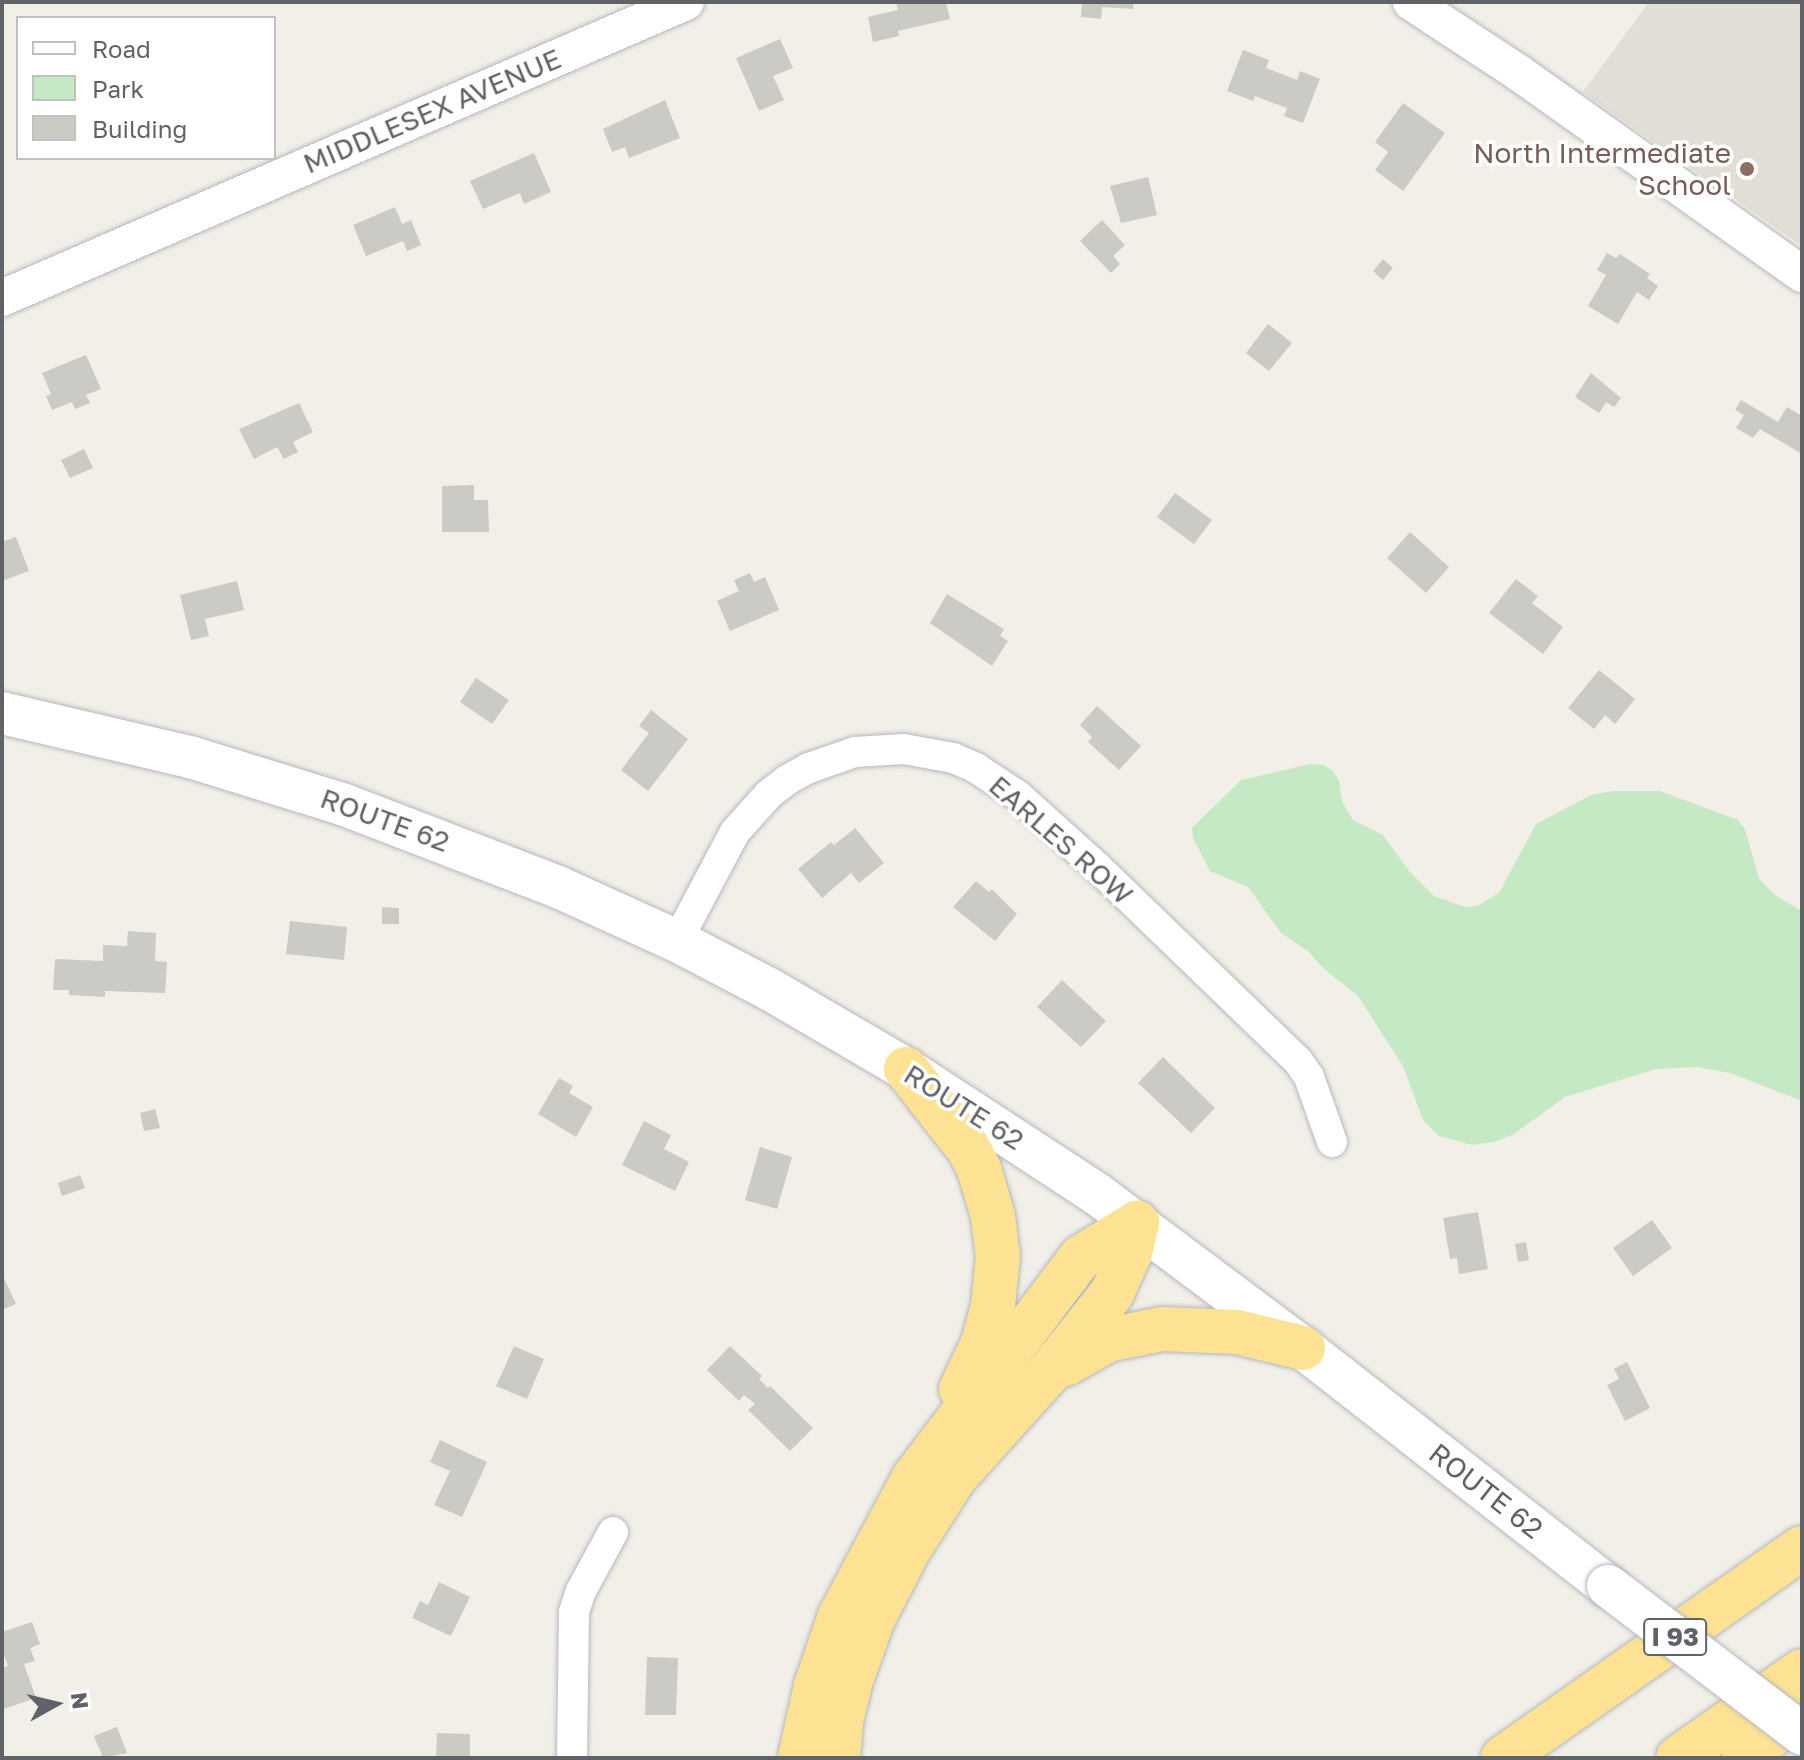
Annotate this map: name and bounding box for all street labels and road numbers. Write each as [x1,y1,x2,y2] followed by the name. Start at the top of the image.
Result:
[298,42,566,180] street label: MIDDLESEX AVENUE
[982,769,1140,911] street label: EARLES ROW
[316,781,454,859] street label: ROUTE 62
[898,1057,1030,1157] street label: ROUTE 62
[1423,1436,1549,1546] street label: ROUTE 62
[1643,1615,1707,1659] road number: I 93

